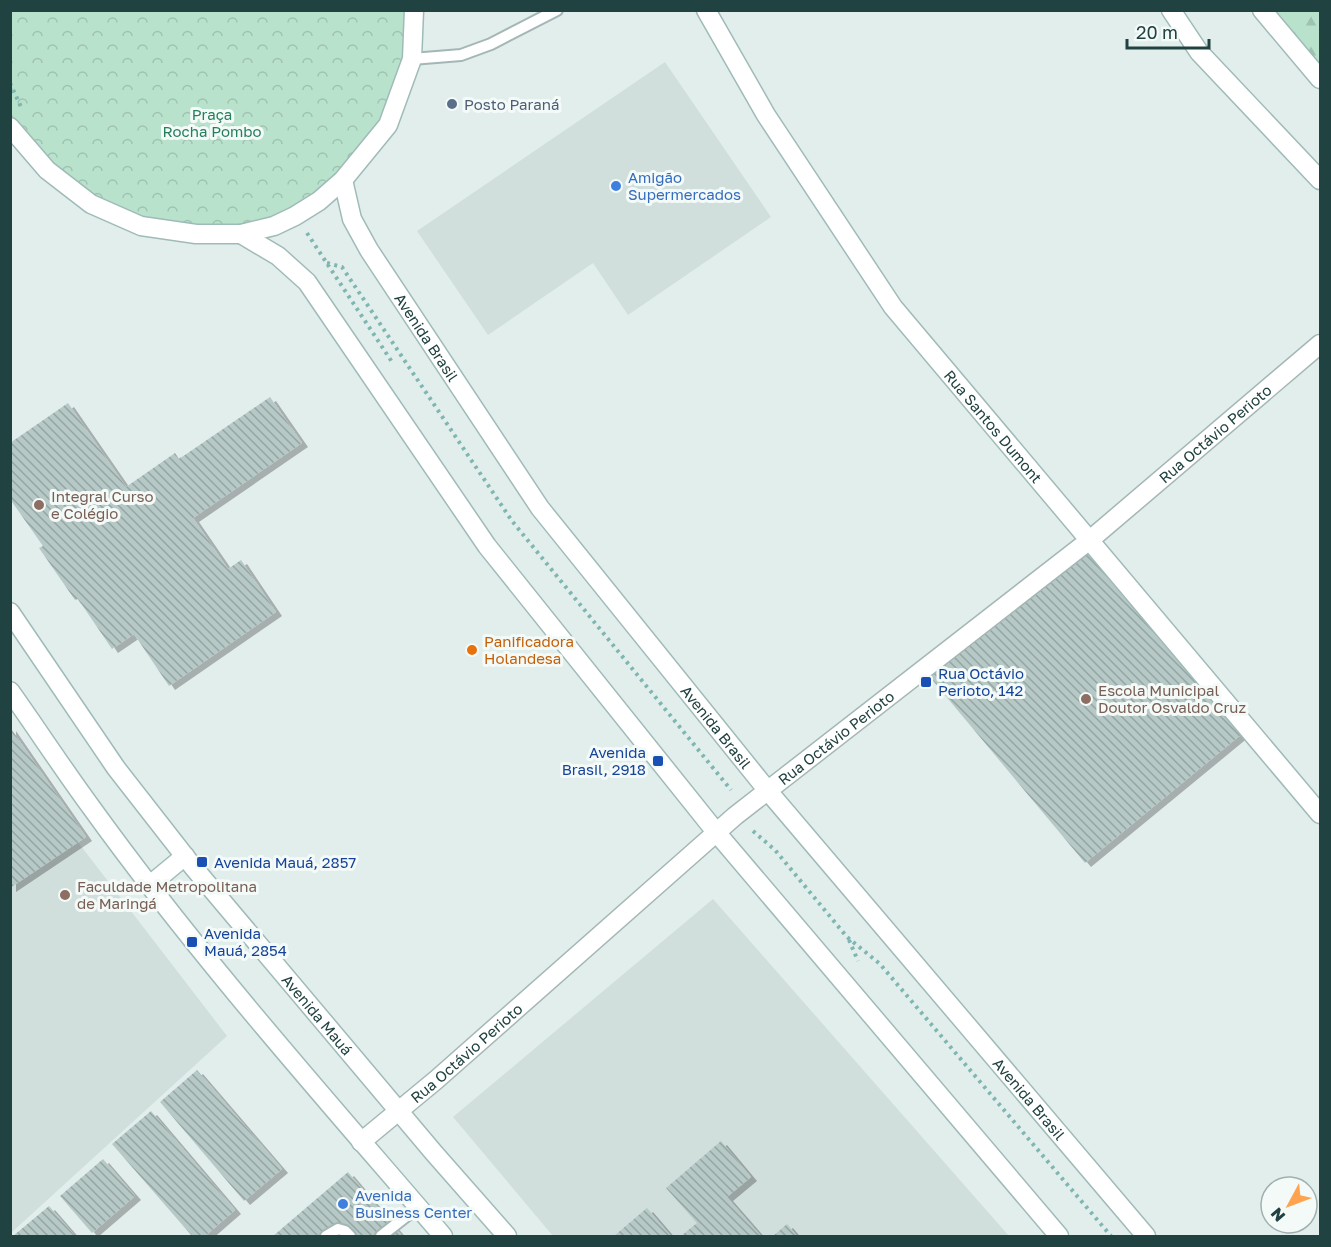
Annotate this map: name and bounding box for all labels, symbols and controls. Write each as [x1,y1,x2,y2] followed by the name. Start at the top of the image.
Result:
[1127,12,1210,50] scale bar
[1136,21,1178,43] text: 20 m
[464,95,559,113] place label: Posto Paraná
[445,97,459,111] marker: Posto Paraná
[163,105,261,140] park label: Praça Rocha Pombo
[628,168,741,203] place label: Amigão Supermercados
[609,179,623,193] marker: Amigão Supermercados
[391,290,463,385] street label: Avenida Brasil
[941,366,1046,486] street label: Rua Santos Dumont
[1155,381,1275,486] street label: Rua Octávio Perioto
[51,487,154,522] place label: Integral Curso e Colégio
[32,498,46,512] marker: Integral Curso e Colégio
[484,632,574,667] place label: Panificadora Holandesa
[465,643,479,657] marker: Panificadora Holandesa
[938,664,1024,699] place label: Rua Octávio Perioto, 142
[919,675,933,689] marker: Rua Octávio Perioto, 142
[1098,681,1246,716] place label: Escola Municipal Doutor Osvaldo Cruz
[677,682,755,772] street label: Avenida Brasil
[774,687,898,788] street label: Rua Octávio Perioto
[1079,692,1093,706] marker: Escola Municipal Doutor Osvaldo Cruz
[562,743,646,778] place label: Avenida Brasil, 2918
[651,754,665,768] marker: Avenida Brasil, 2918
[214,853,356,871] place label: Avenida Mauá, 2857
[195,855,209,869] marker: Avenida Mauá, 2857
[77,877,257,912] place label: Faculdade Metropolitana de Maringá
[58,888,72,902] marker: Faculdade Metropolitana de Maringá
[204,924,287,959] place label: Avenida Mauá, 2854
[185,935,199,949] marker: Avenida Mauá, 2854
[278,971,356,1058] street label: Avenida Mauá
[407,999,526,1106] street label: Rua Octávio Perioto
[990,1054,1069,1143] street label: Avenida Brasil
[1259,1175,1319,1235] north arrow
[355,1186,472,1221] place label: Avenida Business Center
[336,1197,350,1211] marker: Avenida Business Center
[1266,1204,1289,1226] text: N

